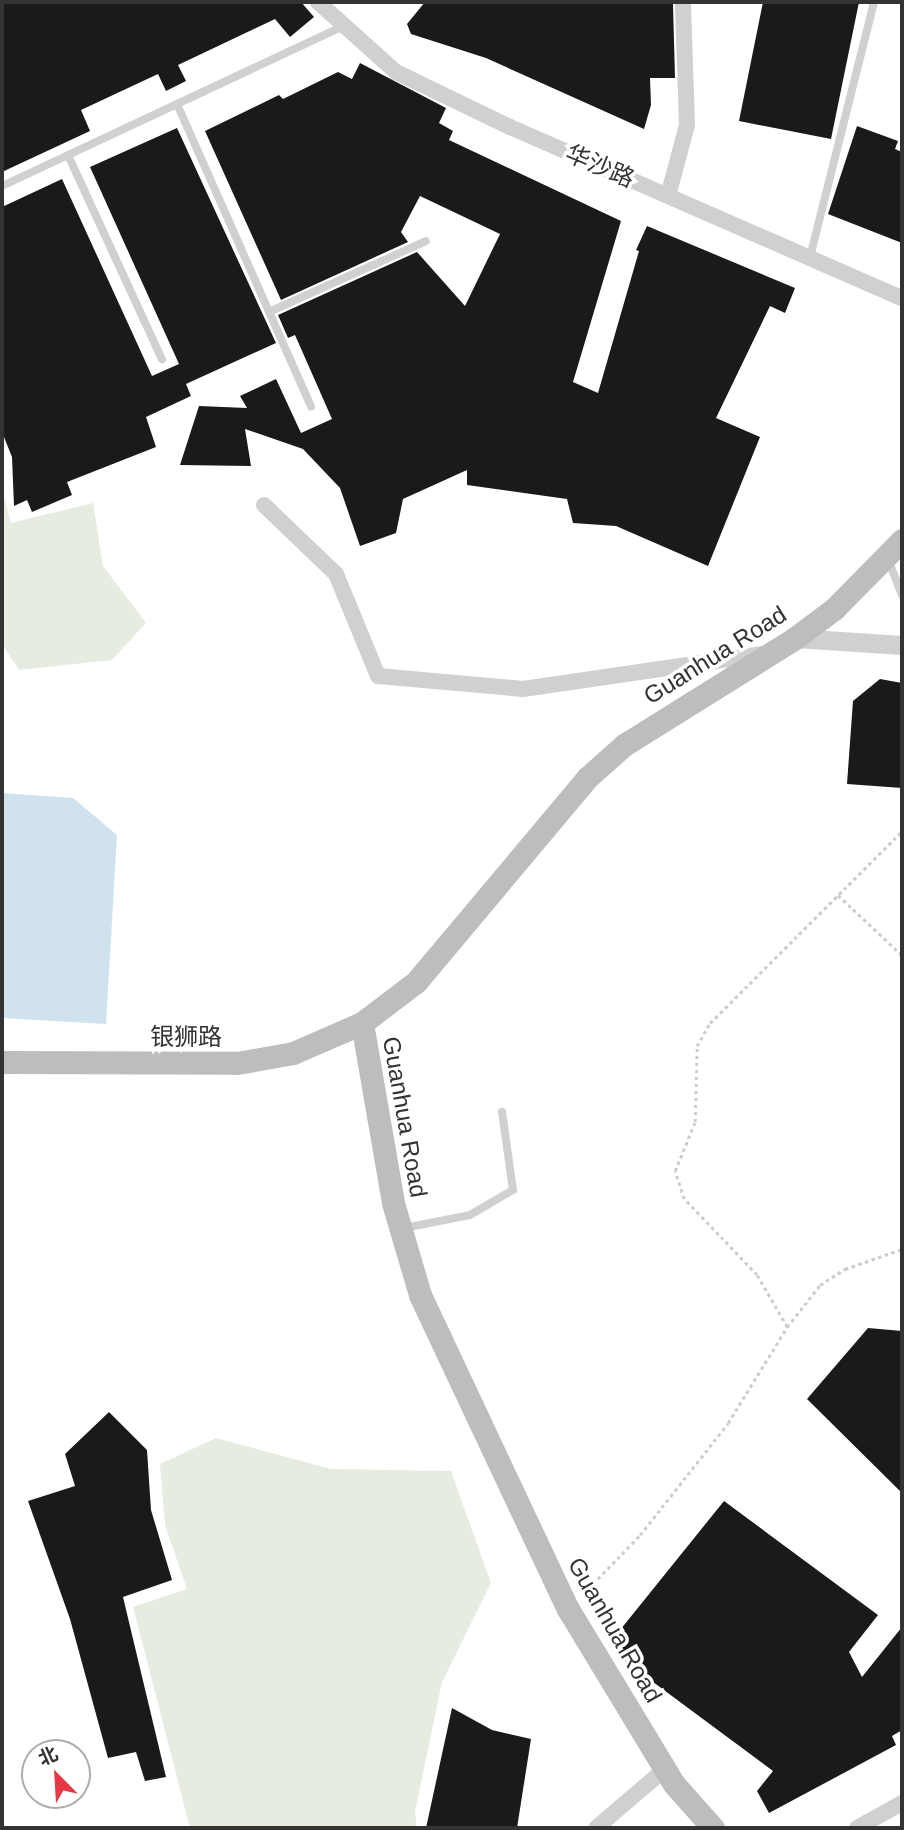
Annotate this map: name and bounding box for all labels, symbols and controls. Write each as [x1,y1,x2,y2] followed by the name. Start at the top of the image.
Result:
[561,139,639,193] street label: 华沙路
[638,600,792,710] street label: Guanhua Road
[150,1023,222,1051] street label: 银狮路
[377,1034,433,1200] street label: Guanhua Road
[562,1552,668,1708] street label: Guanhua Road
[21,1739,91,1809] north arrow
[35,1743,61,1770] text: 北

